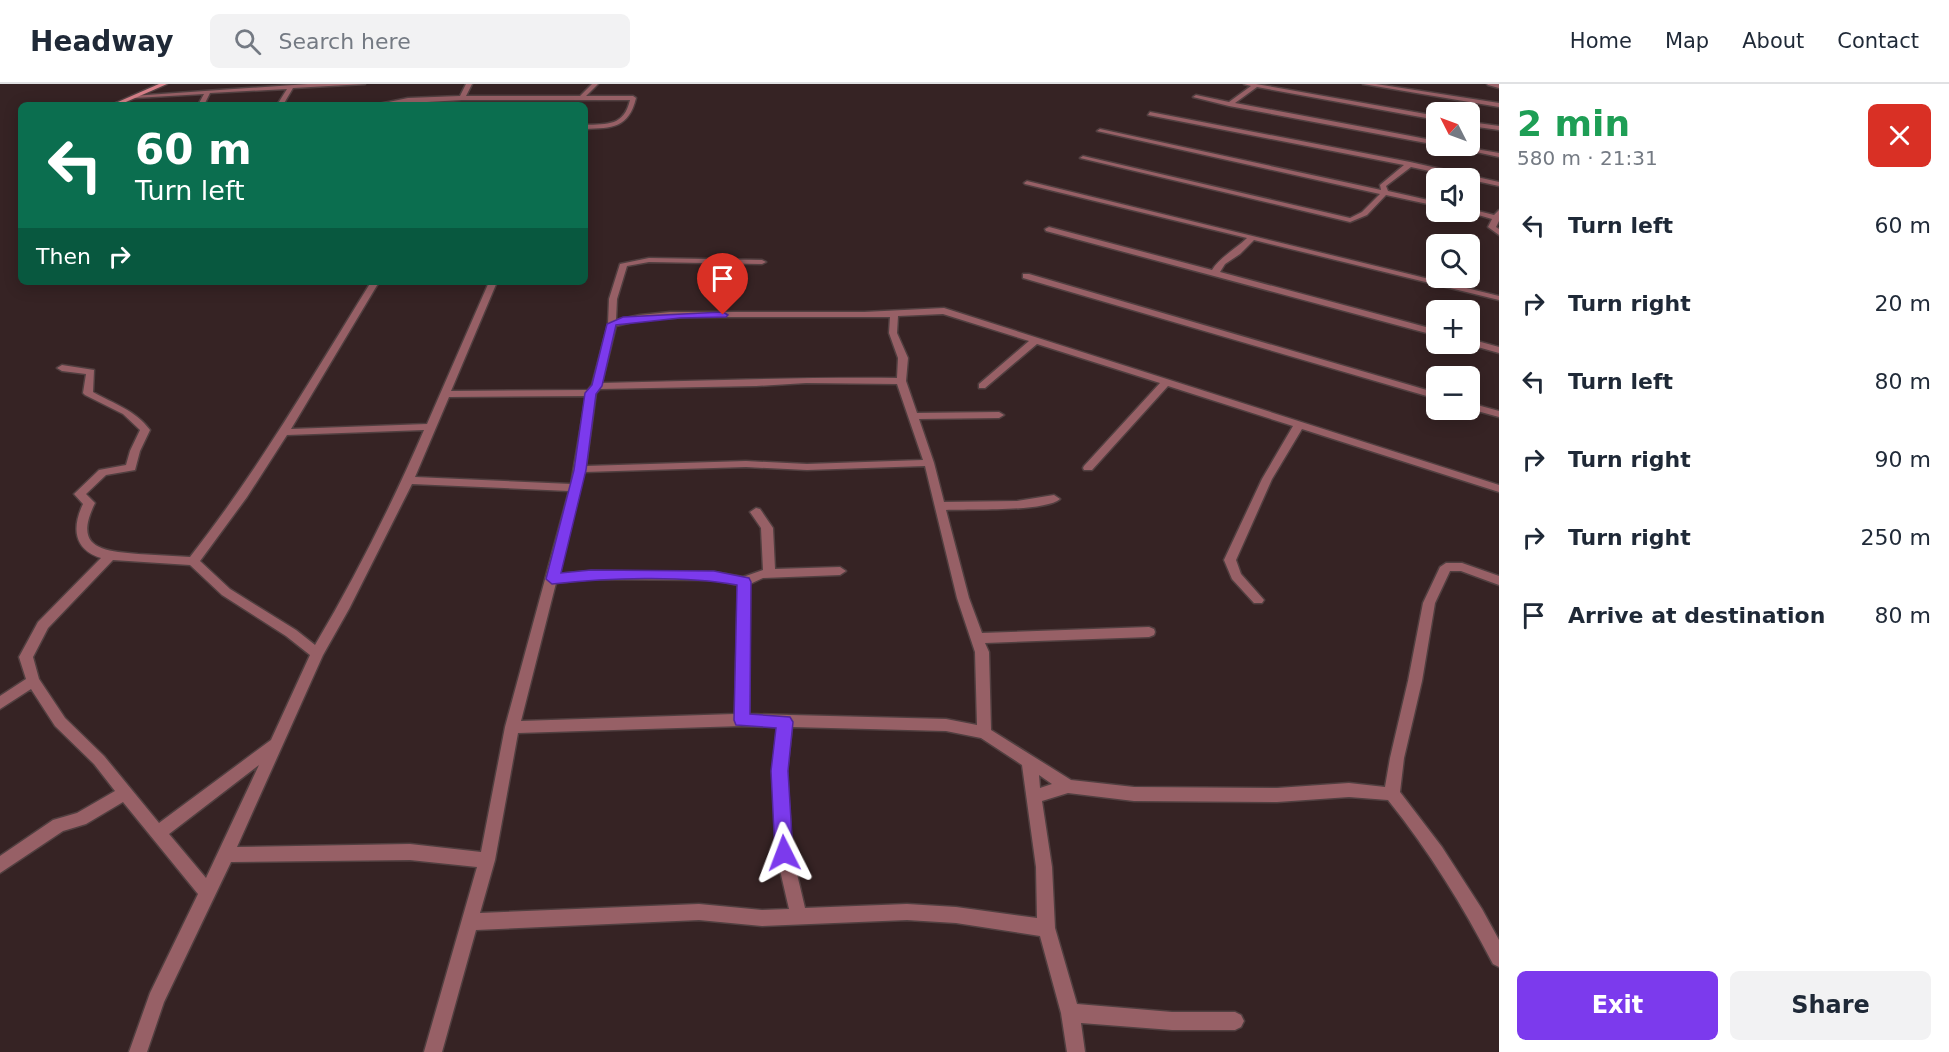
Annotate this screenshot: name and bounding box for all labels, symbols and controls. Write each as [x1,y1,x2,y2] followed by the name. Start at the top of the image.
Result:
[210,14,630,68] search box
[30,25,174,58] text: Headway
[231,25,264,58] icon: search
[279,29,411,54] text: Search here
[1570,29,1632,53] text: Home
[1665,29,1709,53] text: Map
[1742,29,1804,53] text: About
[1837,29,1919,53] text: Contact
[1426,102,1480,156] north arrow
[1426,102,1480,420] map controls
[1517,103,1630,144] text: 2 min
[1868,104,1931,167] button: close
[135,125,252,174] text: 60 m
[36,126,114,204] icon: left
[1517,146,1658,170] text: 580 m · 21:31
[1426,168,1480,222] button: sound
[135,175,245,206] text: Turn left
[1517,209,1550,242] icon: left
[1568,213,1673,238] text: Turn left
[1875,213,1931,238] text: 60 m
[1426,234,1480,288] button: search
[103,240,136,273] icon: right
[36,244,91,269] text: Then
[697,253,748,315] pin
[706,262,739,295] icon: arrive
[1517,287,1550,320] icon: right
[1568,291,1691,316] text: Turn right
[1875,291,1931,316] text: 20 m
[1426,300,1480,354] button: +
[1517,365,1550,398] icon: left
[1426,366,1480,420] button: −
[1568,369,1673,394] text: Turn left
[1875,369,1931,394] text: 80 m
[1517,443,1550,476] icon: right
[1568,447,1691,472] text: Turn right
[1875,447,1931,472] text: 90 m
[1517,521,1550,554] icon: right
[1568,525,1691,550] text: Turn right
[1861,525,1931,550] text: 250 m
[1517,599,1550,632] icon: arrive
[1568,603,1825,628] text: Arrive at destination
[1875,603,1931,628] text: 80 m
[752,821,816,885] position arrow
[1517,971,1718,1040] button: Exit
[1730,971,1931,1040] button: Share

